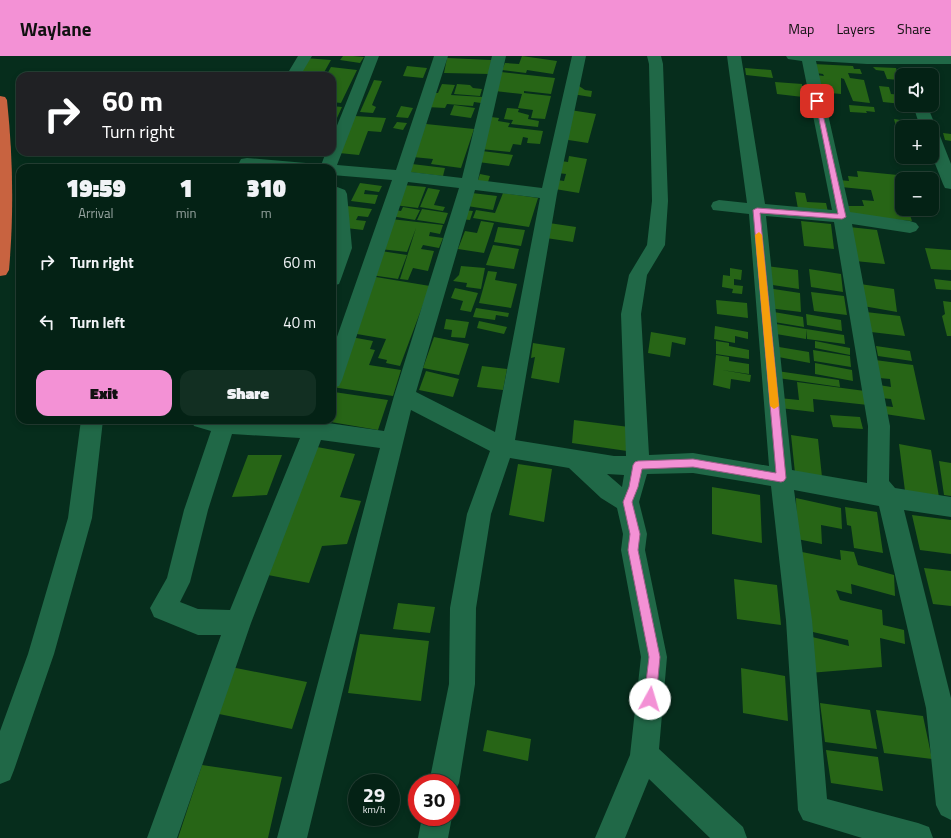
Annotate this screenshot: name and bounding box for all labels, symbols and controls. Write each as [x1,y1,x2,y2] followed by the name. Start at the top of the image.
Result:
[20,14,92,43] text: Waylane
[788,18,814,39] text: Map
[836,18,875,39] text: Layers
[897,18,931,39] text: Share
[895,68,939,216] map controls
[895,68,939,112] button: sound
[102,79,163,122] text: 60 m
[800,84,834,118] pin
[36,88,88,140] icon: right
[806,90,828,112] icon: arrive
[102,118,175,145] text: Turn right
[895,120,939,164] button: +
[66,170,126,206] text: 19:59
[179,170,193,206] text: 1
[246,170,286,206] text: 310
[895,172,939,216] button: −
[78,203,113,223] text: Arrival
[176,203,196,223] text: min
[261,203,272,223] text: m
[36,251,58,273] icon: right
[70,251,134,274] text: Turn right
[283,251,316,274] text: 60 m
[36,311,58,333] icon: left
[70,311,125,334] text: Turn left
[283,311,316,334] text: 40 m
[36,370,172,416] button: Exit
[180,370,316,416] button: Share
[629,678,671,720] position arrow
[408,774,460,826] speed limit sign: 30
[363,779,385,810] text: 29
[363,802,385,817] text: km/h

